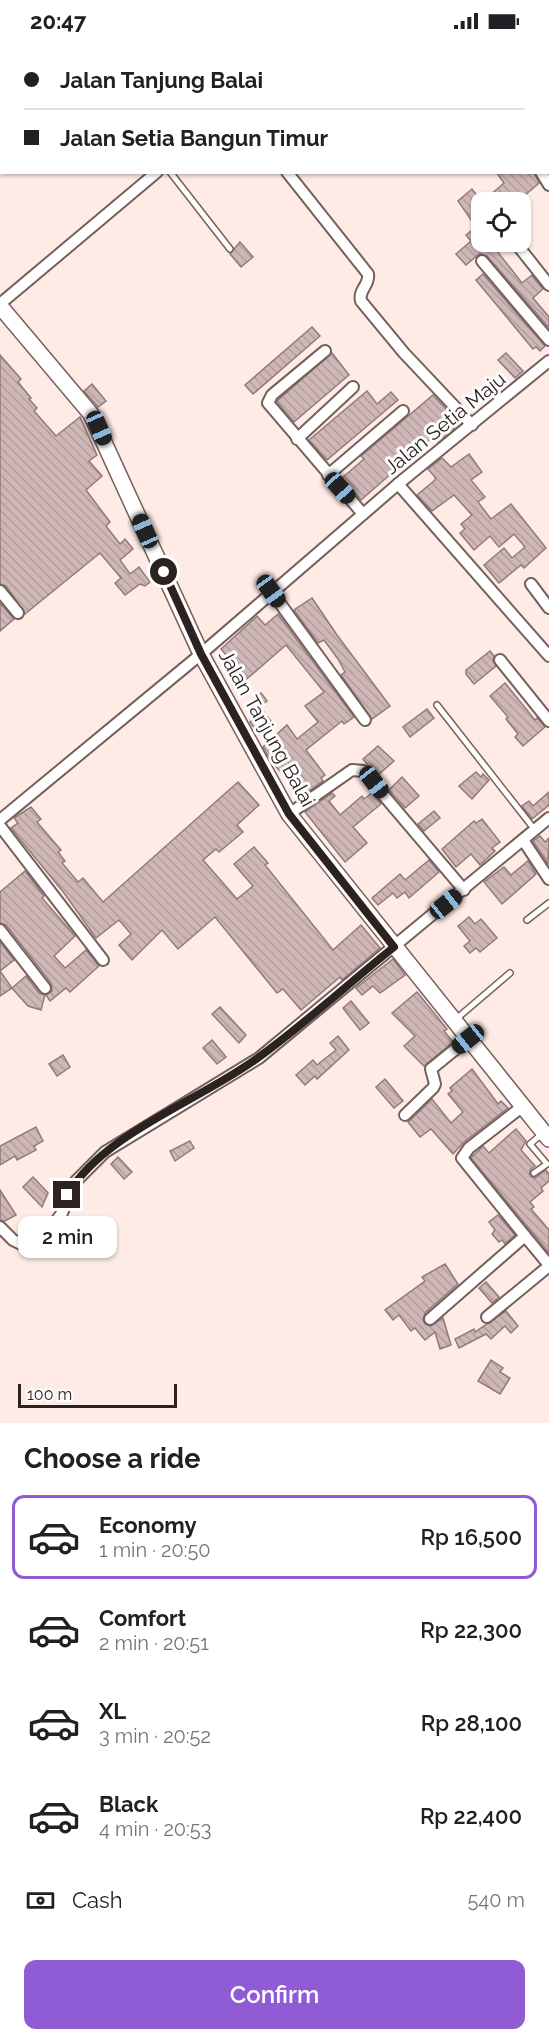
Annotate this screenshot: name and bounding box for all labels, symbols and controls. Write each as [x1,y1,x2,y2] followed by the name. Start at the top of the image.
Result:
[30,8,86,34] text: 20:47
[60,67,263,93] text: Jalan Tanjung Balai
[60,125,328,151] text: Jalan Setia Bangun Timur
[471,192,531,252] map controls
[471,192,531,252] button: locate
[380,367,510,479] street label: Jalan Setia Maju
[83,408,115,448] car
[321,469,359,507] car
[129,511,161,551] car
[150,558,177,585] route start
[253,571,289,611] car
[214,645,320,811] street label: Jalan Tanjung Balai
[356,762,392,802] car
[426,886,466,922] car
[448,1021,488,1057] car
[53,1181,80,1208] route end
[17,1216,116,1258] callout: 2 min
[42,1225,93,1249] text: 2 min
[18,1381,177,1408] scale bar
[27,1385,72,1404] text: 100 m
[24,1443,200,1474] text: Choose a ride
[27,1510,81,1564] icon: car
[99,1512,197,1538] text: Economy
[421,1524,522,1550] text: Rp 16,500
[99,1538,211,1562] text: 1 min · 20:50
[27,1603,81,1657] icon: car
[99,1605,186,1631] text: Comfort
[420,1617,522,1643] text: Rp 22,300
[99,1631,209,1655] text: 2 min · 20:51
[27,1696,81,1750] icon: car
[99,1698,126,1724] text: XL
[421,1710,522,1736] text: Rp 28,100
[99,1724,211,1748] text: 3 min · 20:52
[27,1789,81,1843] icon: car
[99,1791,158,1817] text: Black
[420,1803,522,1829] text: Rp 22,400
[99,1817,211,1841] text: 4 min · 20:53
[24,1884,57,1917] icon: cash
[72,1887,123,1913] text: Cash
[467,1888,525,1912] text: 540 m
[24,1960,525,2029] button: Confirm

